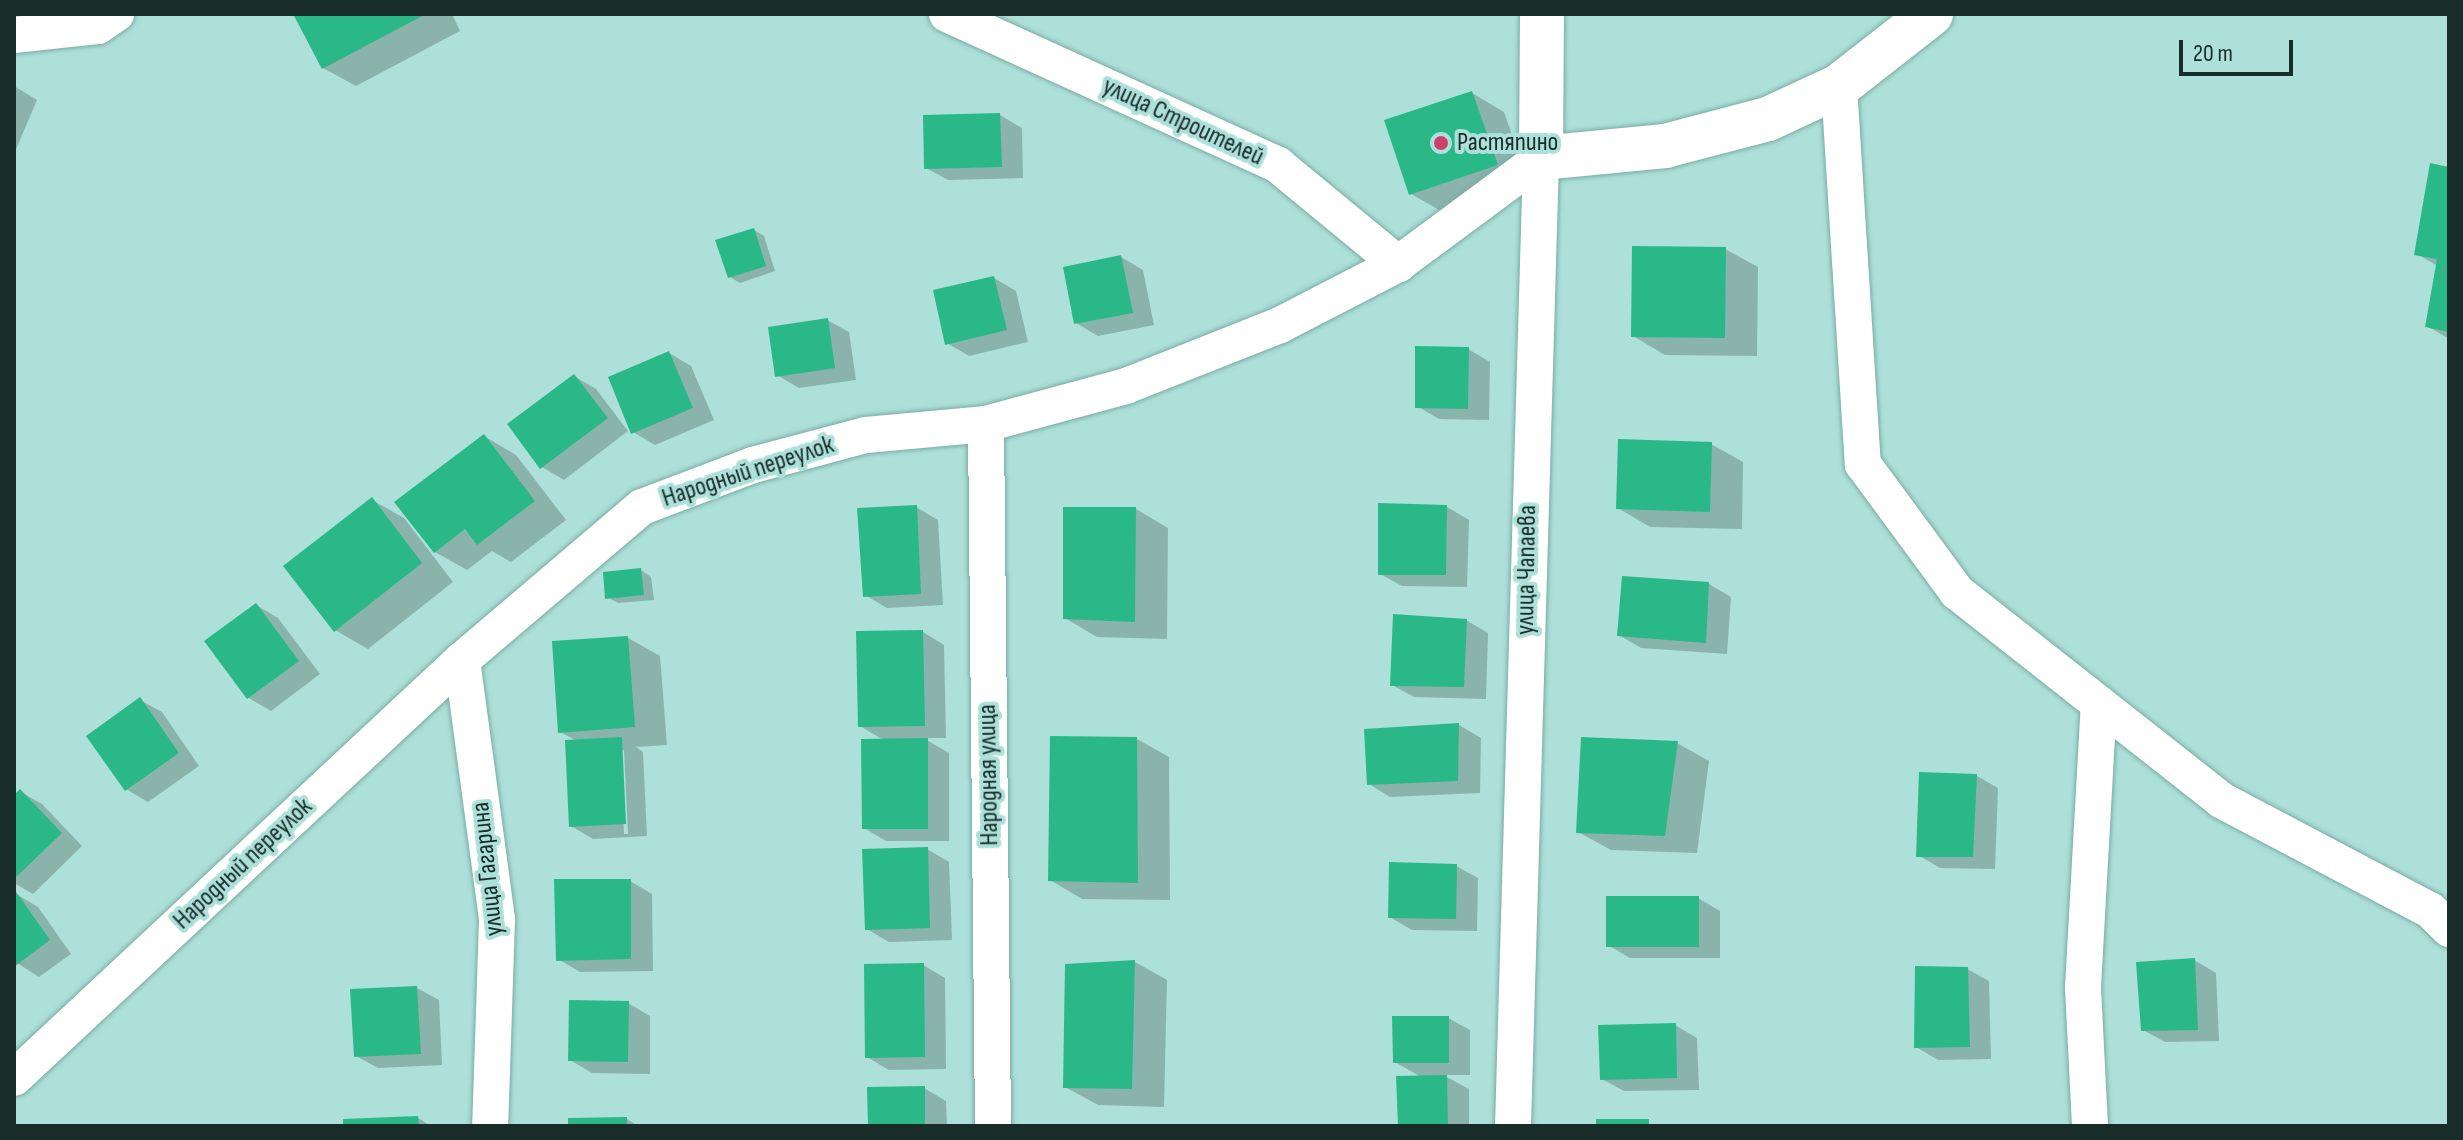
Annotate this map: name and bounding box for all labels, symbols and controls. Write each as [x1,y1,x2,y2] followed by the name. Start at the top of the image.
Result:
[2183,24,2297,74] scale bar
[2193,39,2233,68] text: 20 m
[1098,71,1268,173] street label: улица Строителей
[1457,127,1558,159] place label: Растяпино
[1432,134,1450,152] marker: Растяпино
[658,430,838,514] street label: Народный переулок
[1510,505,1544,635] street label: улица Чапаева
[972,704,1006,846] street label: Народная улица
[167,792,319,936] street label: Народный переулок
[465,800,511,938] street label: улица Гагарина

